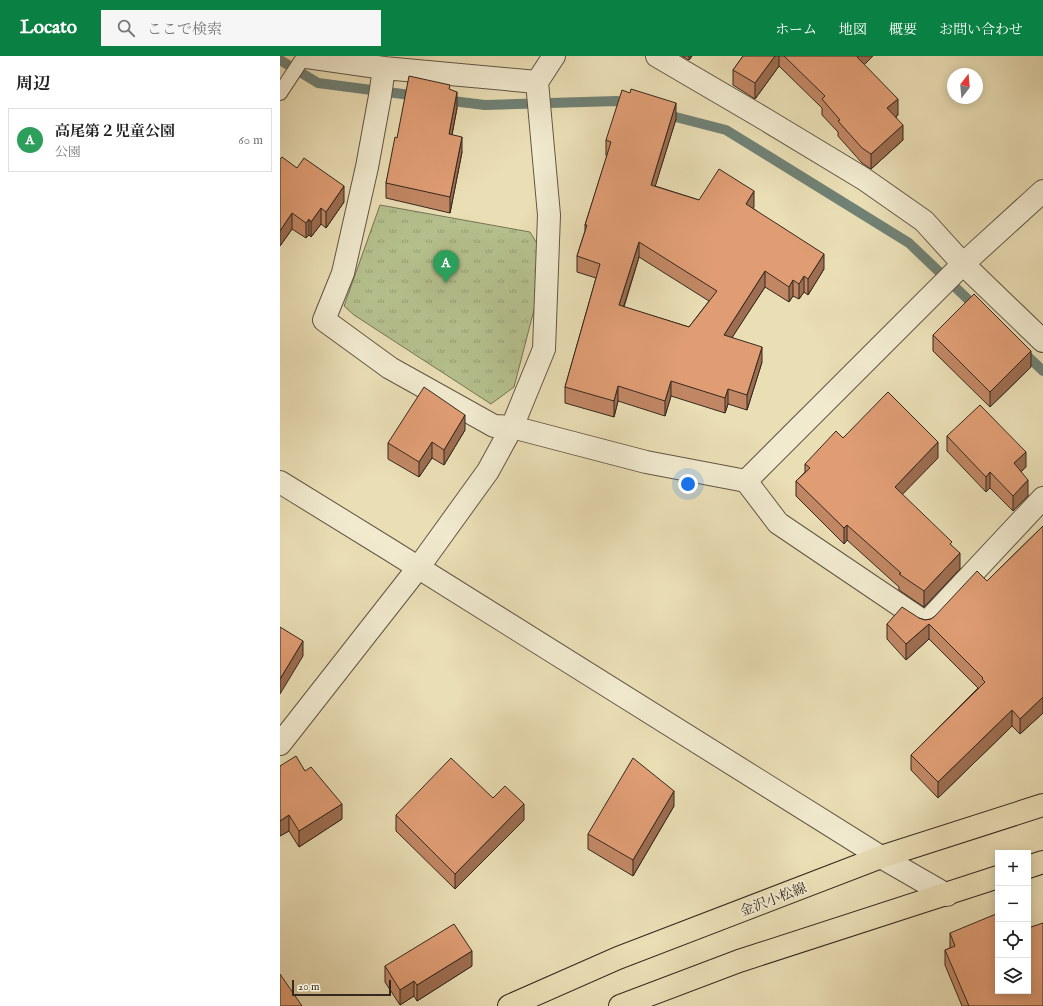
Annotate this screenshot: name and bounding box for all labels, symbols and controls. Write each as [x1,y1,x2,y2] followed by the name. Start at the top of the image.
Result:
[101,10,381,46] search box
[20,16,77,40] text: Locato
[115,17,137,39] icon: search
[147,20,222,39] text: ここで検索
[775,21,817,39] text: ホーム
[839,21,867,39] text: 地図
[889,21,917,39] text: 概要
[939,21,1023,39] text: お問い合わせ
[947,68,983,104] north arrow
[16,74,50,95] text: 周辺
[55,122,175,141] text: 高尾第２児童公園
[26,132,34,149] text: A
[238,132,263,149] text: 60 m
[55,144,81,161] text: 公園
[433,250,459,283] pin: A
[678,474,698,494] your location
[995,850,1031,994] map controls
[995,850,1031,886] button: +
[737,879,809,921] street label: 金沢小松線
[995,886,1031,922] button: −
[995,922,1031,958] button: locate
[995,958,1031,994] button: layers
[292,978,391,997] scale bar
[298,980,319,994] text: 20 m

